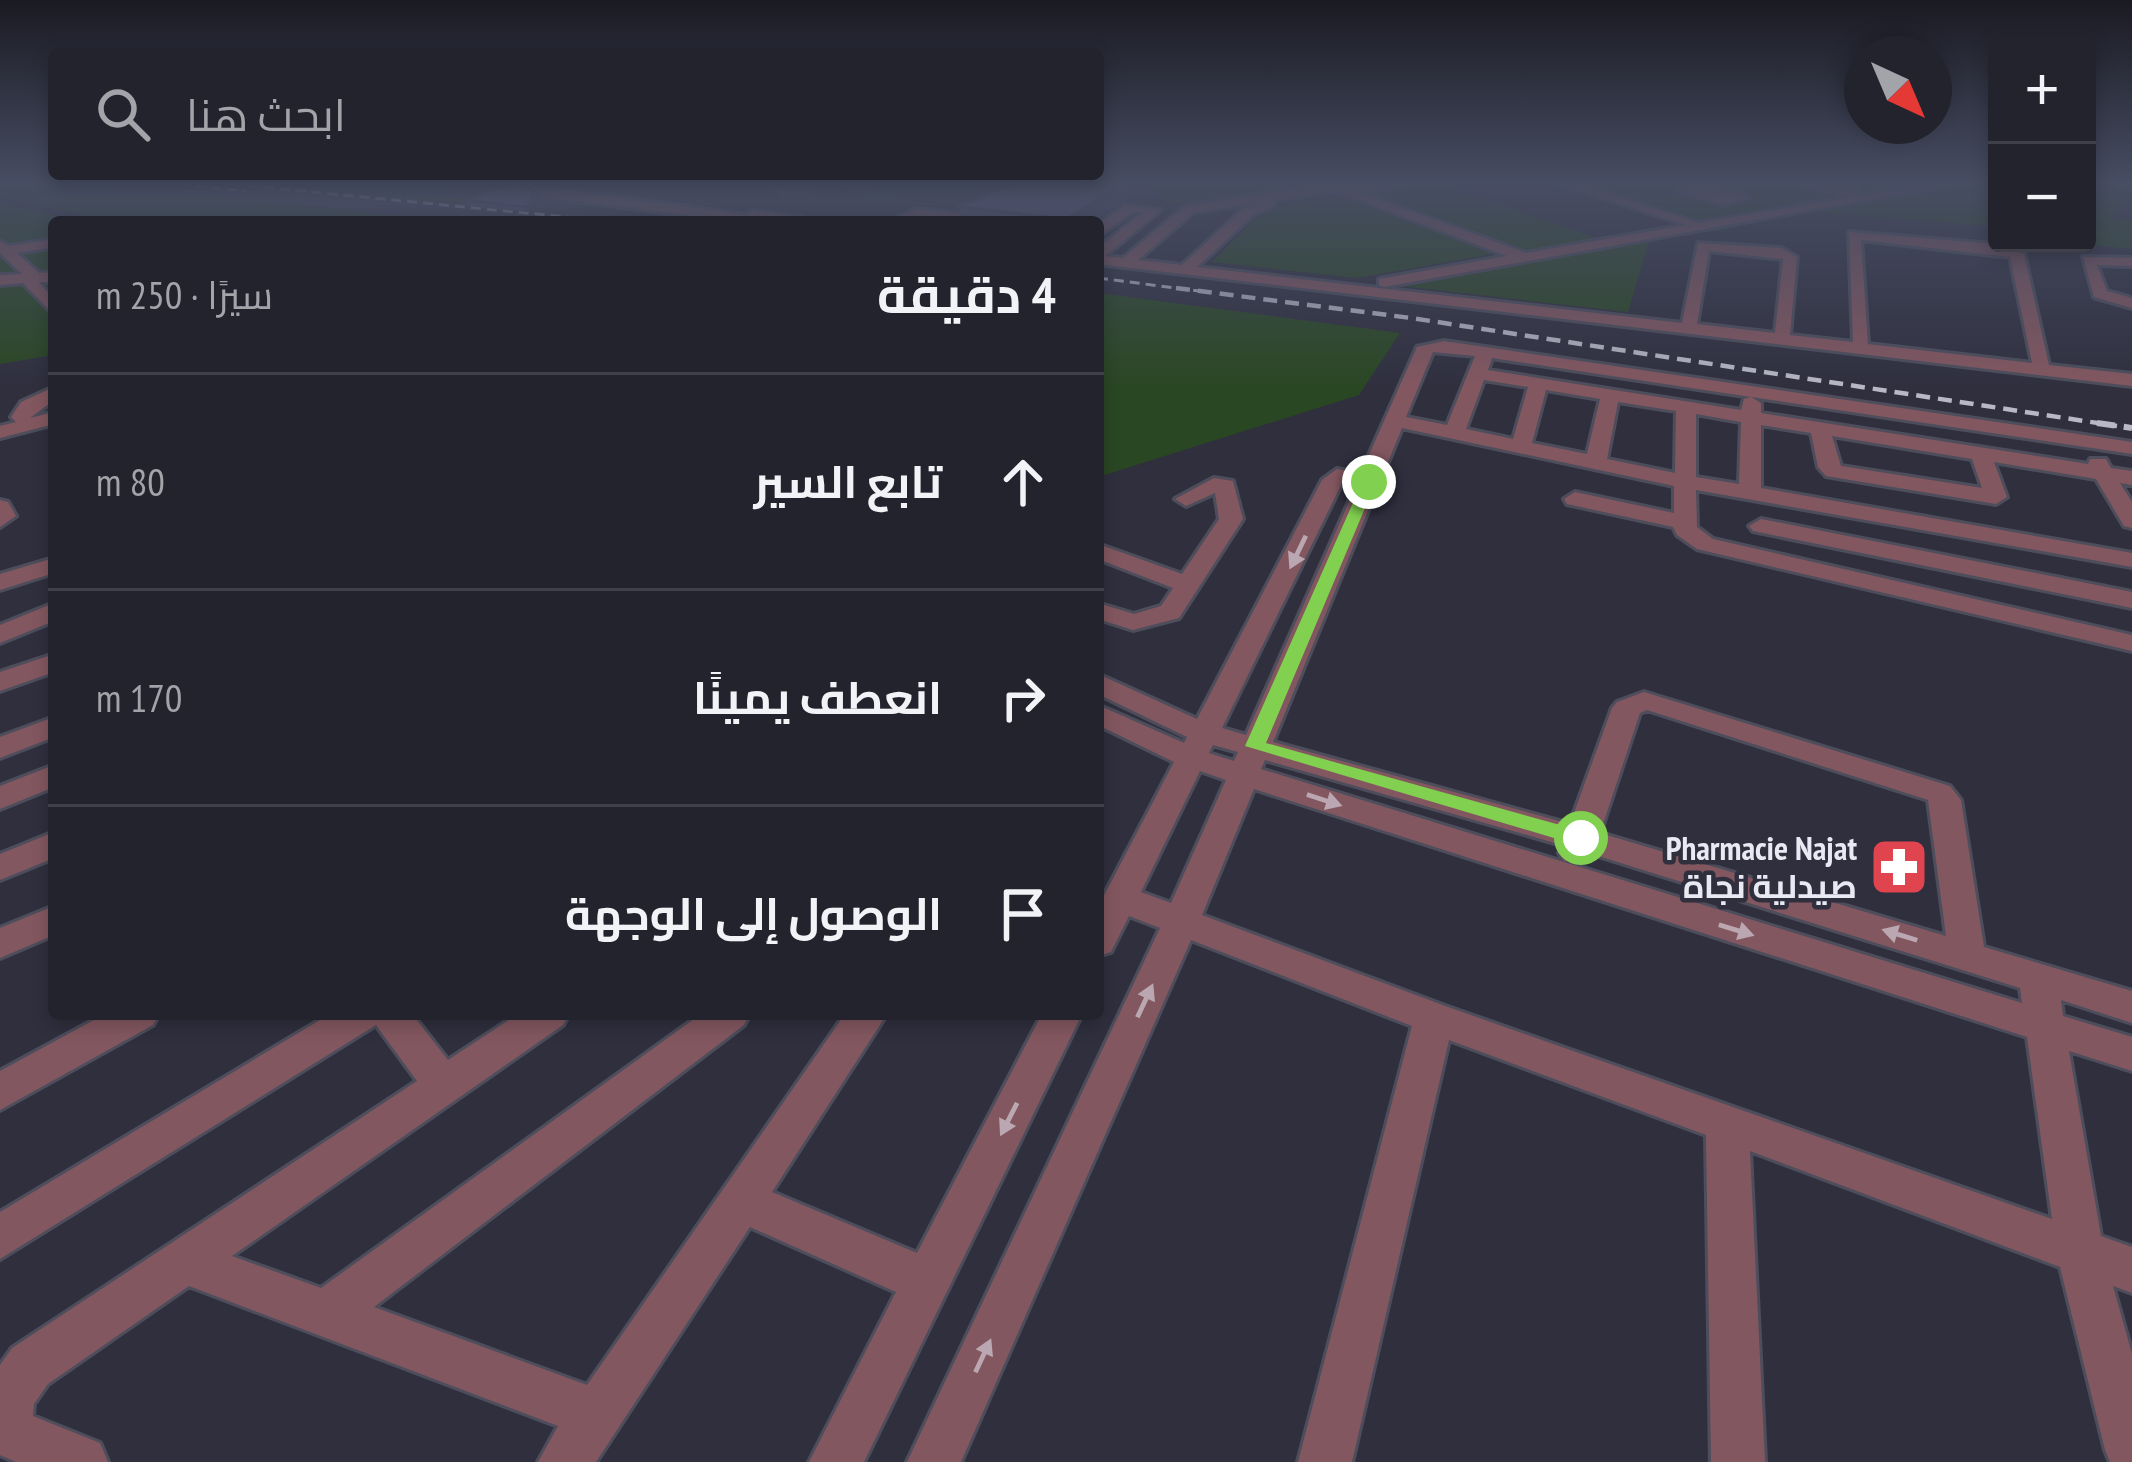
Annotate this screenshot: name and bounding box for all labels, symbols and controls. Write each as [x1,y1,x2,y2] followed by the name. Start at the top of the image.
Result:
[1844,36,1952,144] north arrow
[1988,36,2096,252] map controls
[1988,36,2096,144] button: +
[48,48,1104,180] search box
[90,81,156,147] icon: search
[186,85,346,143] text: ابحث هنا
[1988,144,2096,252] button: −
[877,261,1056,327] text: 4 دقيقة
[96,269,273,320] text: سيرًا · 250 m
[990,449,1056,515] icon: ahead
[754,452,942,510] text: تابع السير
[1342,455,1396,509] route end
[96,456,165,507] text: 80 m
[1288,534,1308,569] one-way arrow
[990,665,1056,731] icon: right
[693,668,942,726] text: انعطف يمينًا
[96,672,182,723] text: 170 m
[1306,792,1343,811] one-way arrow
[1554,811,1608,865] route start
[1666,826,1857,907] place label: Pharmacie Najat صيدلية نجاة
[1868,836,1930,898] pharmacy icon: Pharmacie Najat صيدلية نجاة
[990,881,1056,947] icon: arrive
[565,884,942,942] text: الوصول إلى الوجهة
[1718,922,1755,941] one-way arrow
[1881,925,1918,943] one-way arrow
[1135,983,1155,1018] one-way arrow
[999,1101,1019,1136] one-way arrow
[973,1338,993,1373] one-way arrow

